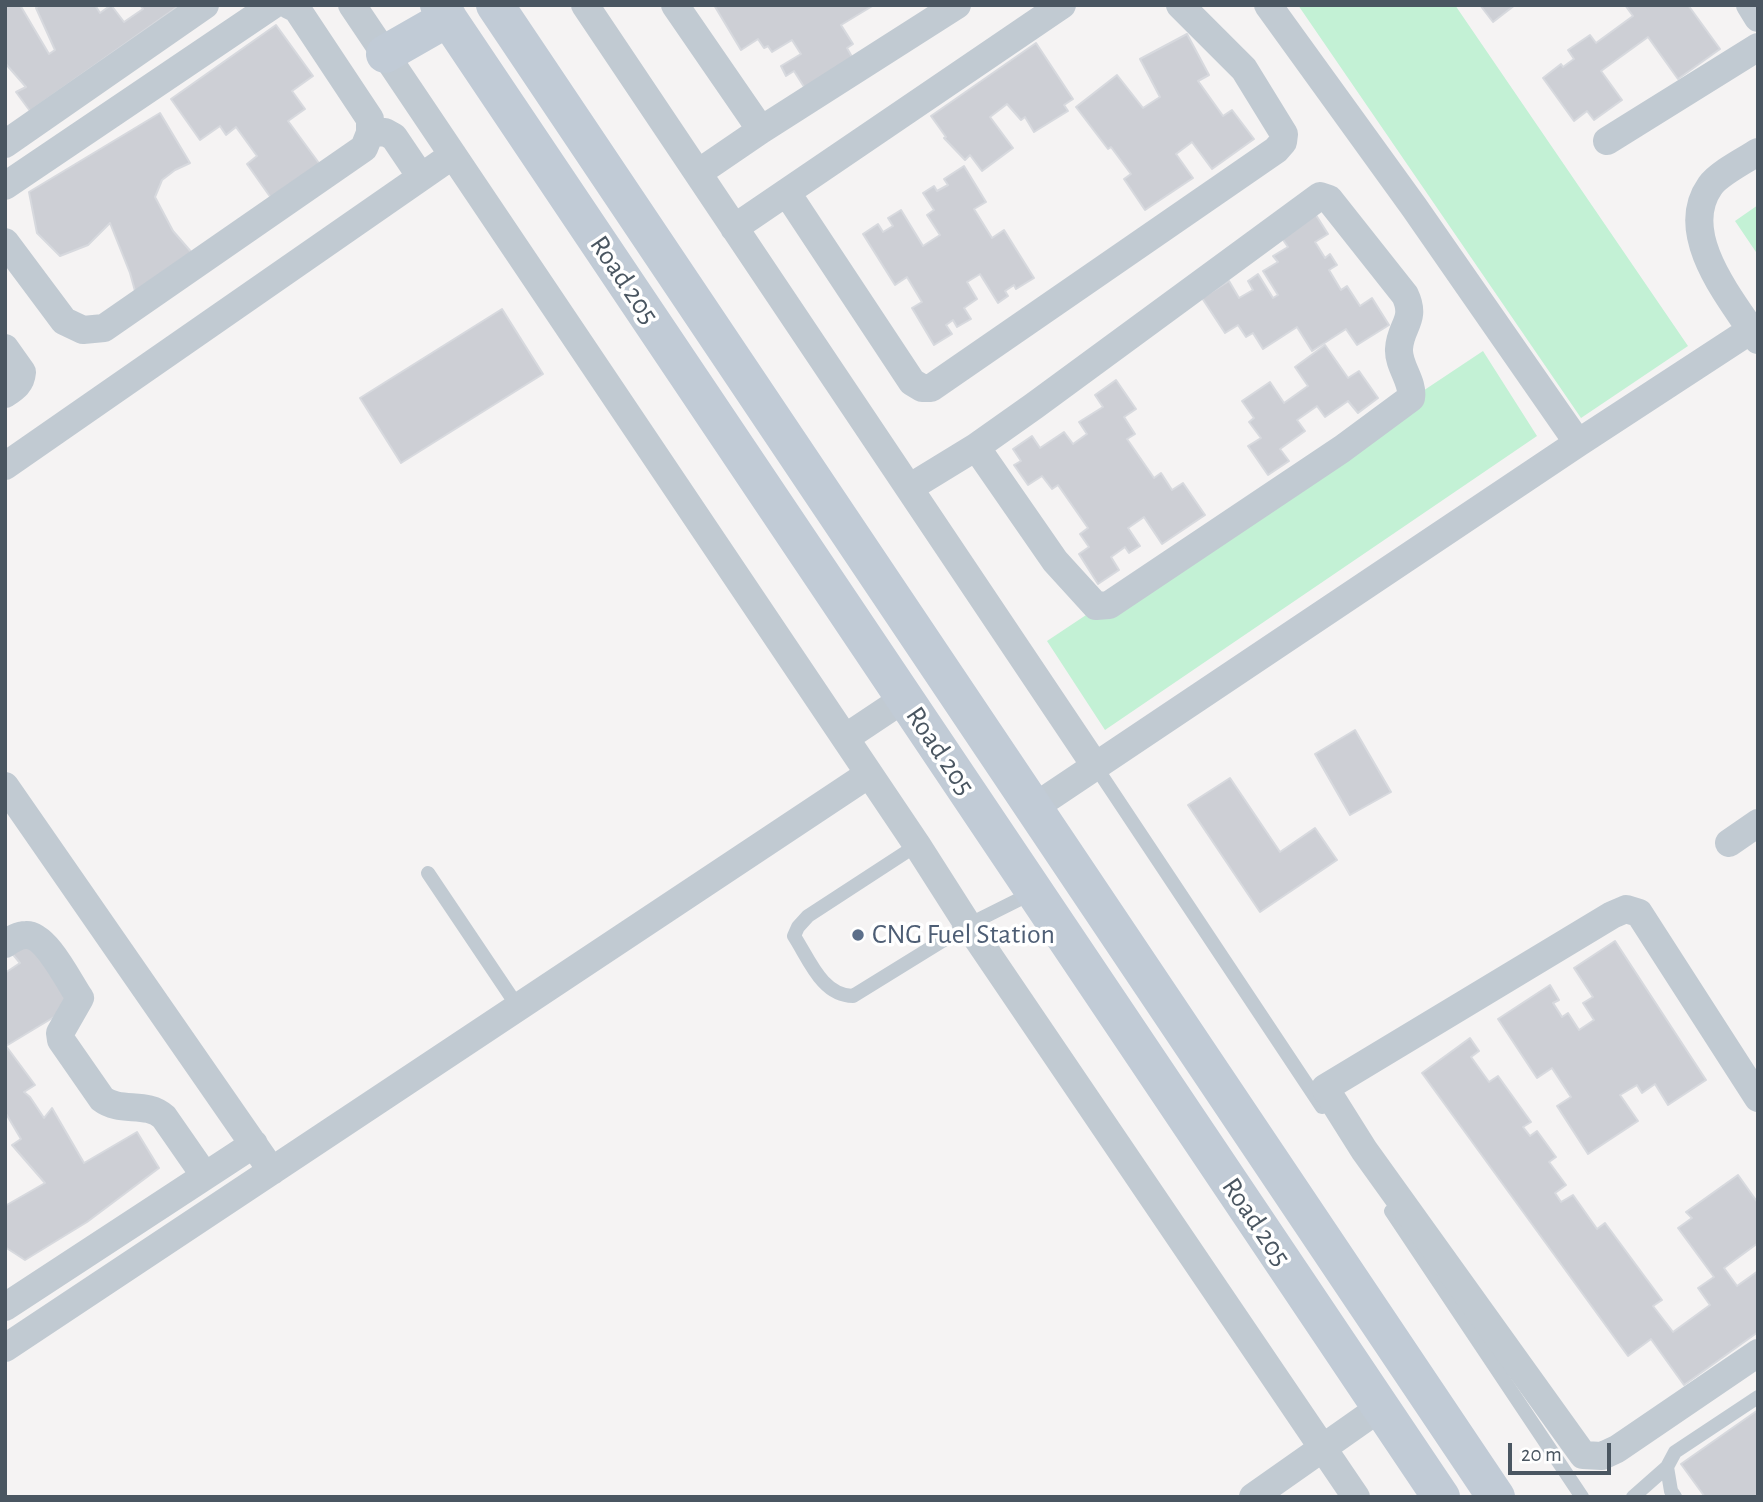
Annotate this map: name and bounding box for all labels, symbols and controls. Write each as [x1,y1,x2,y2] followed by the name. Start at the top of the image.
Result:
[582,229,666,331] street label: Road 205
[898,700,982,802] street label: Road 205
[872,918,1055,952] place label: CNG Fuel Station
[850,927,866,943] marker: CNG Fuel Station
[1214,1171,1298,1273] street label: Road 205
[1511,1428,1614,1472] scale bar
[1521,1444,1562,1465] text: 20 m

